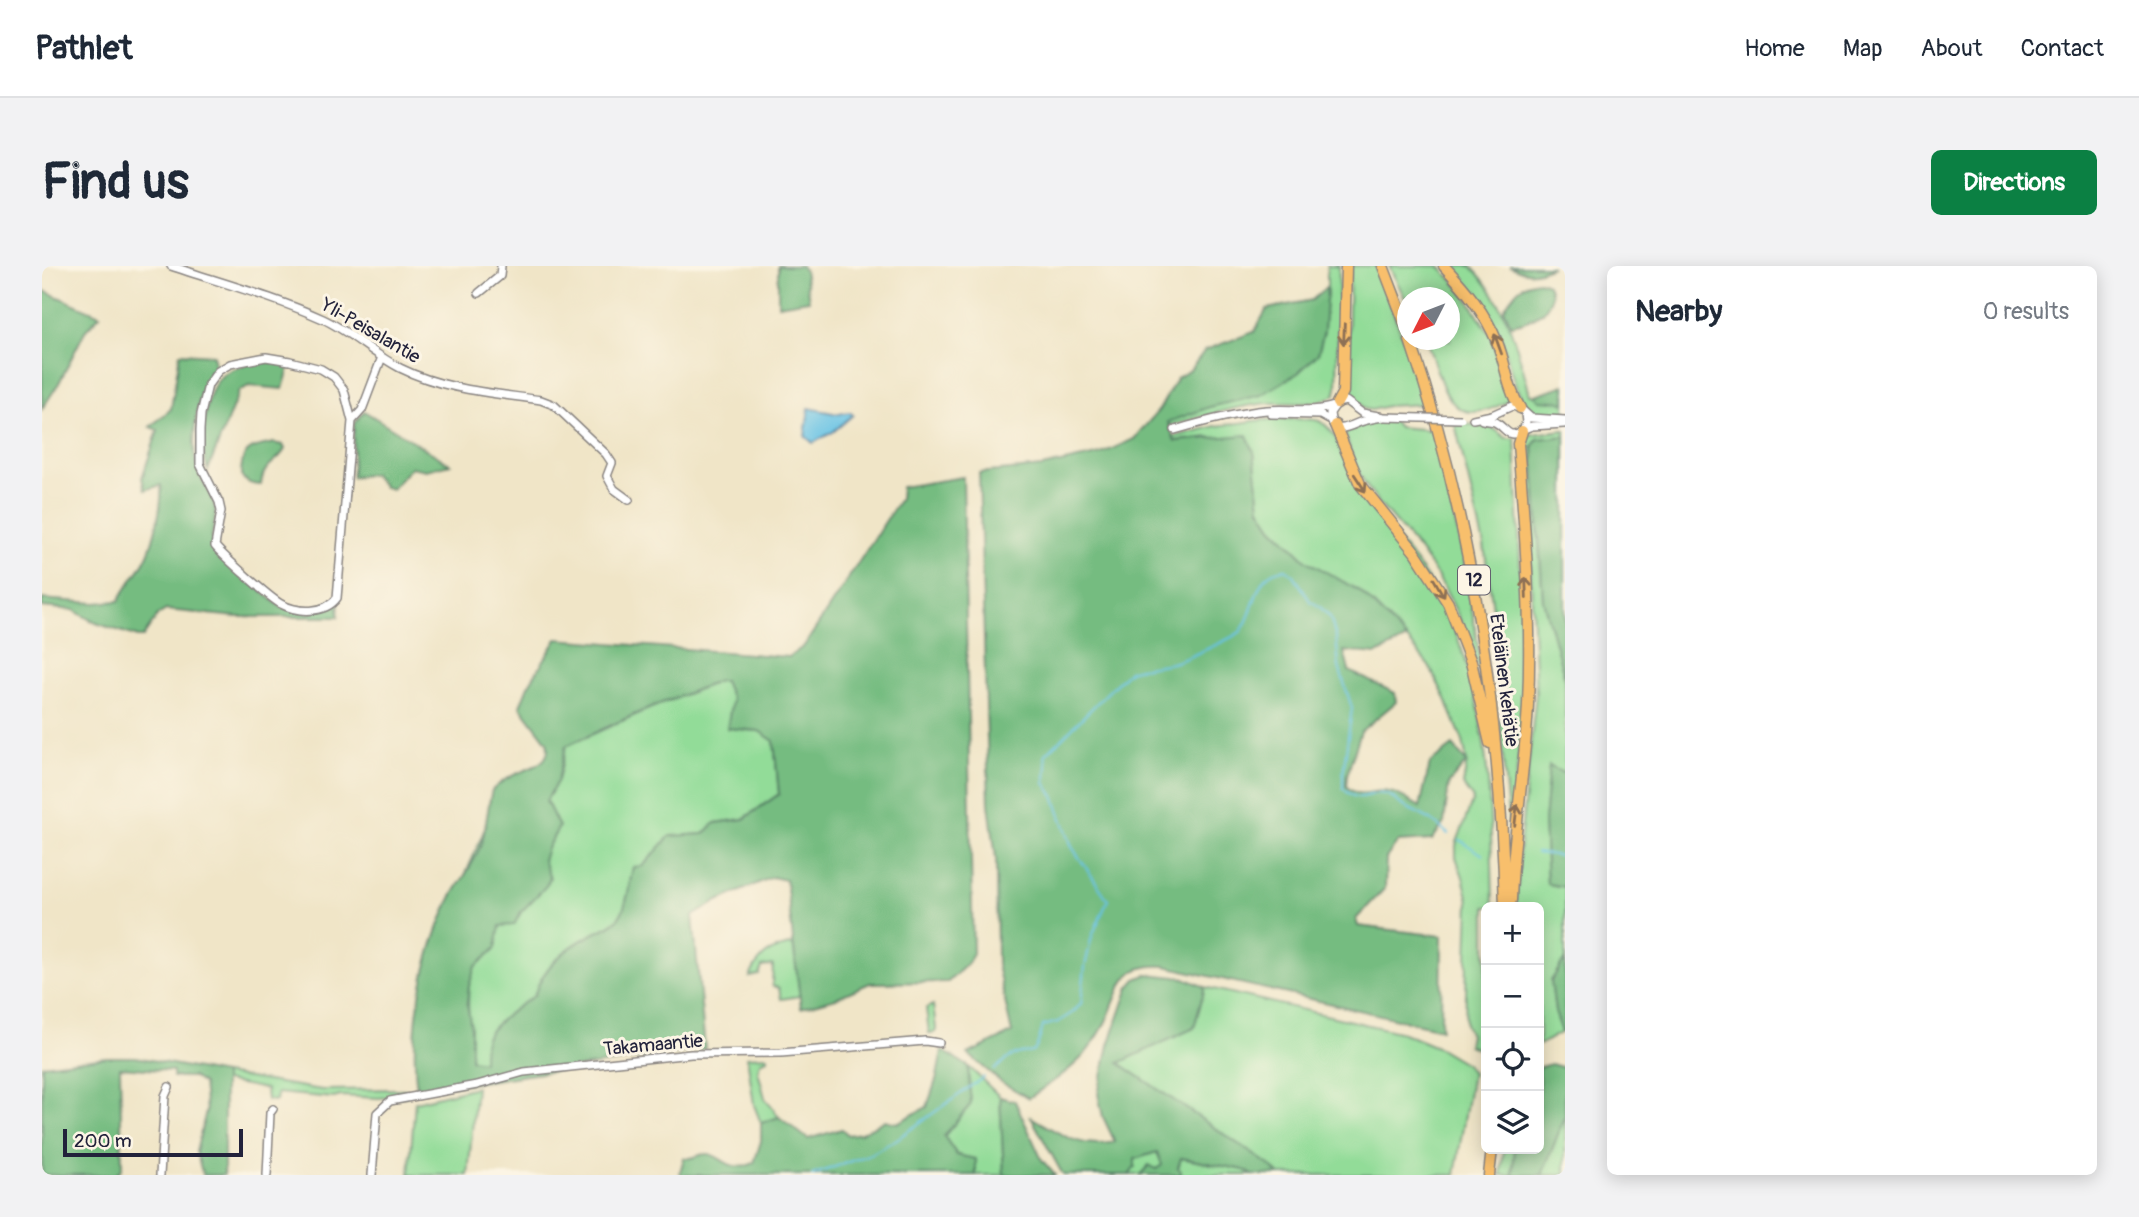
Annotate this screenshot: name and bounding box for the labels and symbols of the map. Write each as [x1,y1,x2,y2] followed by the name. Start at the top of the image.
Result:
[1397,287,1460,350] north arrow
[316,292,425,369] street label: Yli-Peisalantie
[1338,322,1351,345] one-way arrow
[1490,334,1503,356] one-way arrow
[1354,472,1368,492] one-way arrow
[1458,566,1490,594] road number: 12
[1433,577,1446,598] one-way arrow
[1519,577,1532,600] one-way arrow
[1484,612,1524,749] street label: Eteläinen kehätie
[1510,804,1523,827] one-way arrow
[602,1029,705,1061] street label: Takamaantie
[63,1126,243,1158] scale bar

